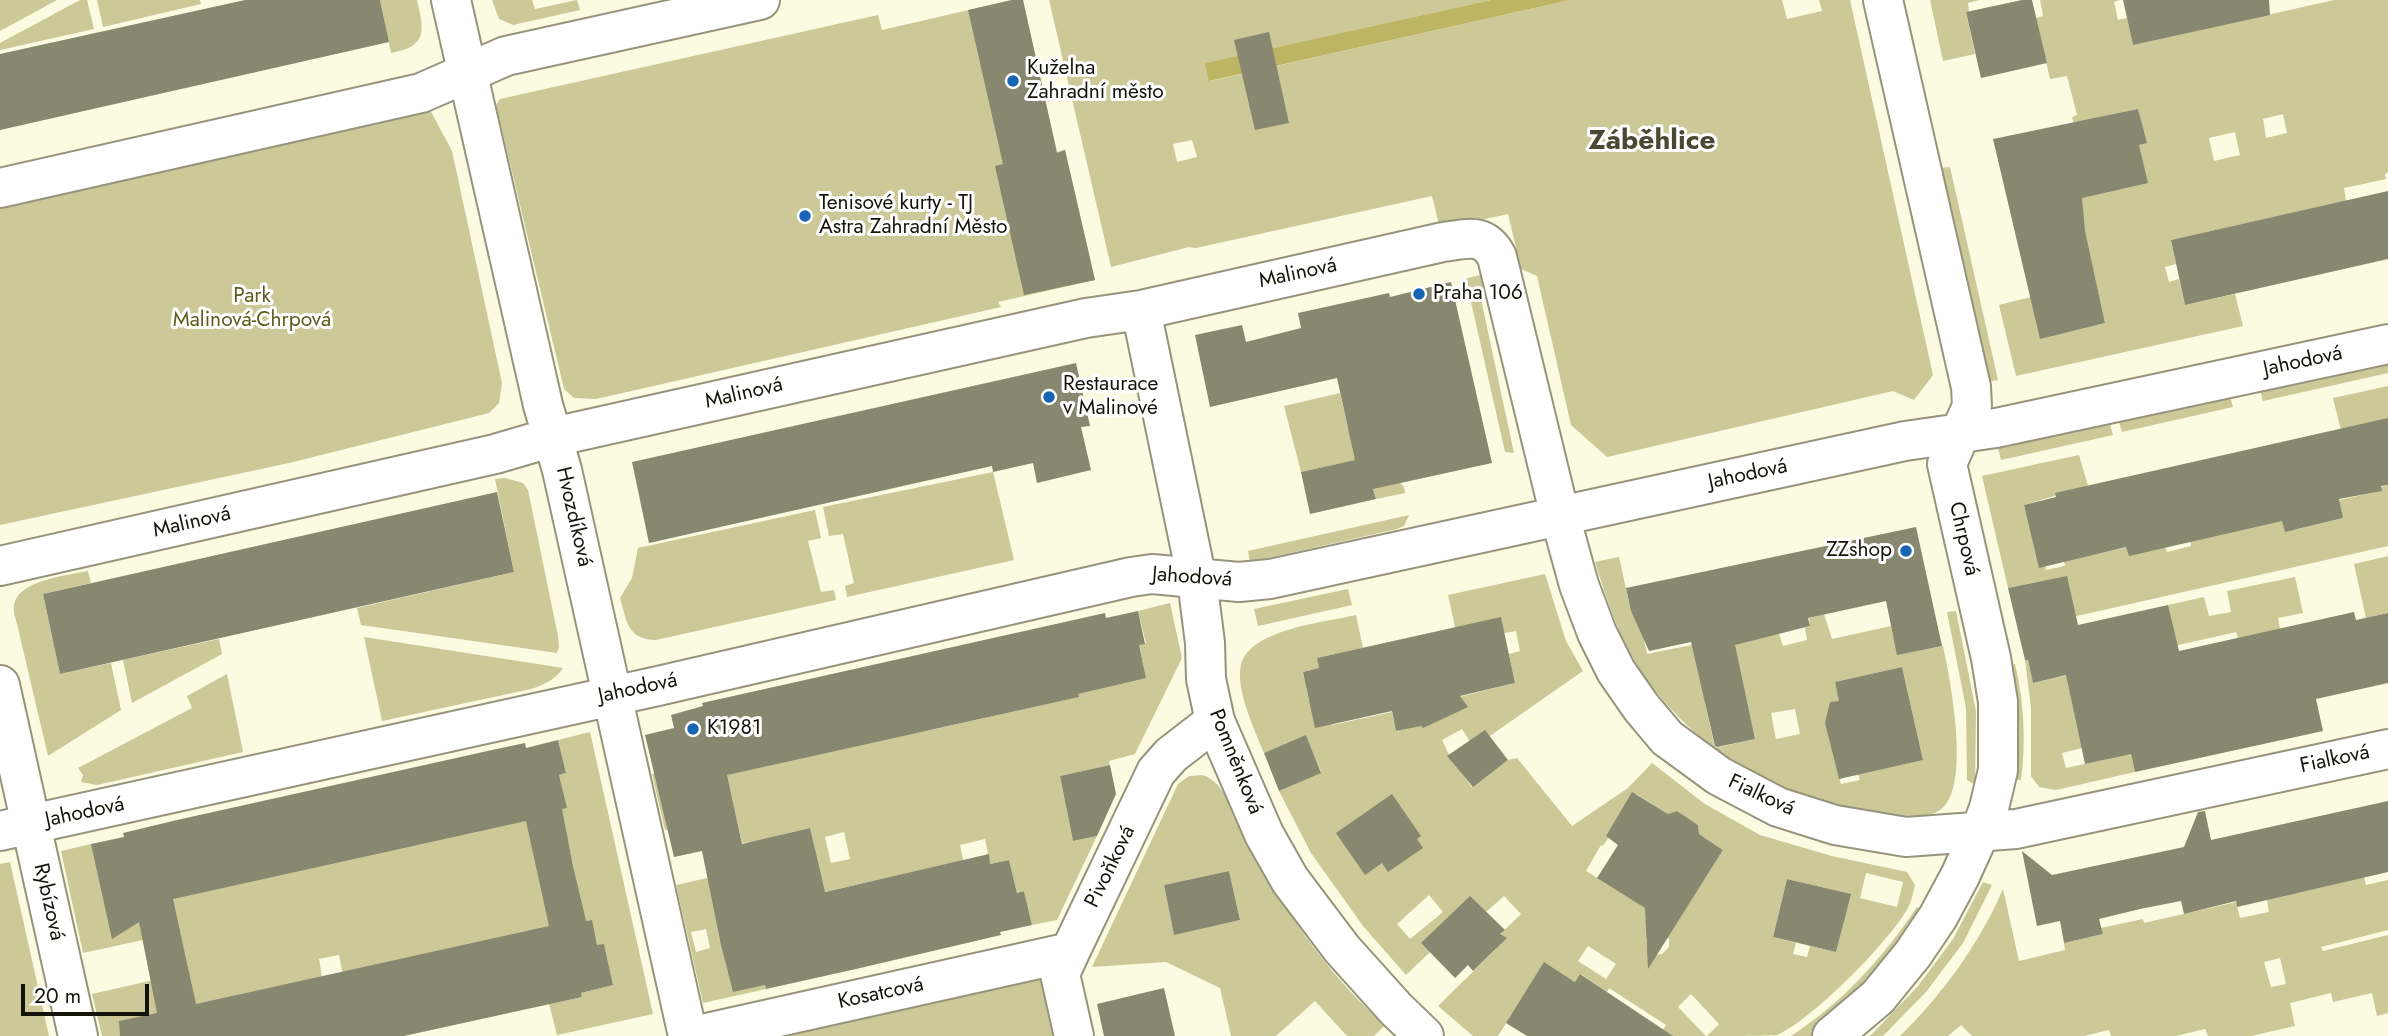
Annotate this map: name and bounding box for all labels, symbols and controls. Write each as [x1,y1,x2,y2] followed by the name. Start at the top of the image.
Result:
[1027,56,1164,106] place label: Kuželna Zahradní město
[1005,73,1021,89] marker: Kuželna Zahradní město
[1588,125,1716,159] district label: Záběhlice
[819,191,1007,241] place label: Tenisové kurty - TJ Astra Zahradní Město
[797,208,813,224] marker: Tenisové kurty - TJ Astra Zahradní Město
[1257,253,1339,295] street label: Malinová
[1433,281,1523,307] place label: Praha 106
[173,284,331,334] park label: Park Malinová-Chrpová
[1411,286,1427,302] marker: Praha 106
[2261,341,2345,383] street label: Jahodová
[1063,372,1158,422] place label: Restaurace v Malinové
[703,373,785,415] street label: Malinová
[1041,389,1057,405] marker: Restaurace v Malinové
[1706,454,1790,496] street label: Jahodová
[549,465,597,569] street label: Hvozdíková
[1942,500,1984,578] street label: Chrpová
[151,502,233,544] street label: Malinová
[1826,538,1892,564] place label: ZZshop
[1898,543,1914,559] marker: ZZshop
[1151,563,1233,593] street label: Jahodová
[596,668,680,710] street label: Jahodová
[1203,706,1267,818] street label: Pomněnková
[707,716,761,742] place label: K1981
[685,721,701,737] marker: K1981
[2298,740,2372,780] street label: Fialková
[1724,770,1798,822] street label: Fialková
[43,792,127,834] street label: Jahodová
[1080,822,1142,912] street label: Pivoňková
[27,861,69,943] street label: Rybízová
[24,970,152,1014] scale bar
[836,973,926,1015] street label: Kosatcová
[34,981,81,1011] text: 20 m

